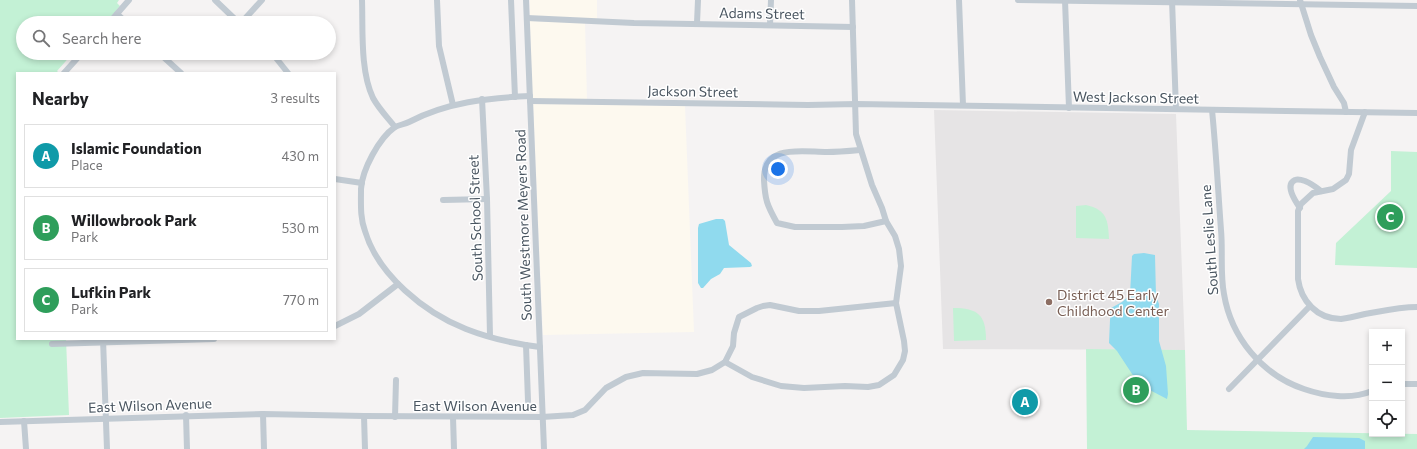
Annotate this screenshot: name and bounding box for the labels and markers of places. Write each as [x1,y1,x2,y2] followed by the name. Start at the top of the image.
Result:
[1377,202,1403,232] pin: C
[1057,286,1169,319] place label: District 45 Early Childhood Center
[1044,297,1054,307] marker: District 45 Early Childhood Center
[1123,375,1149,405] pin: B
[1012,387,1038,417] pin: A

